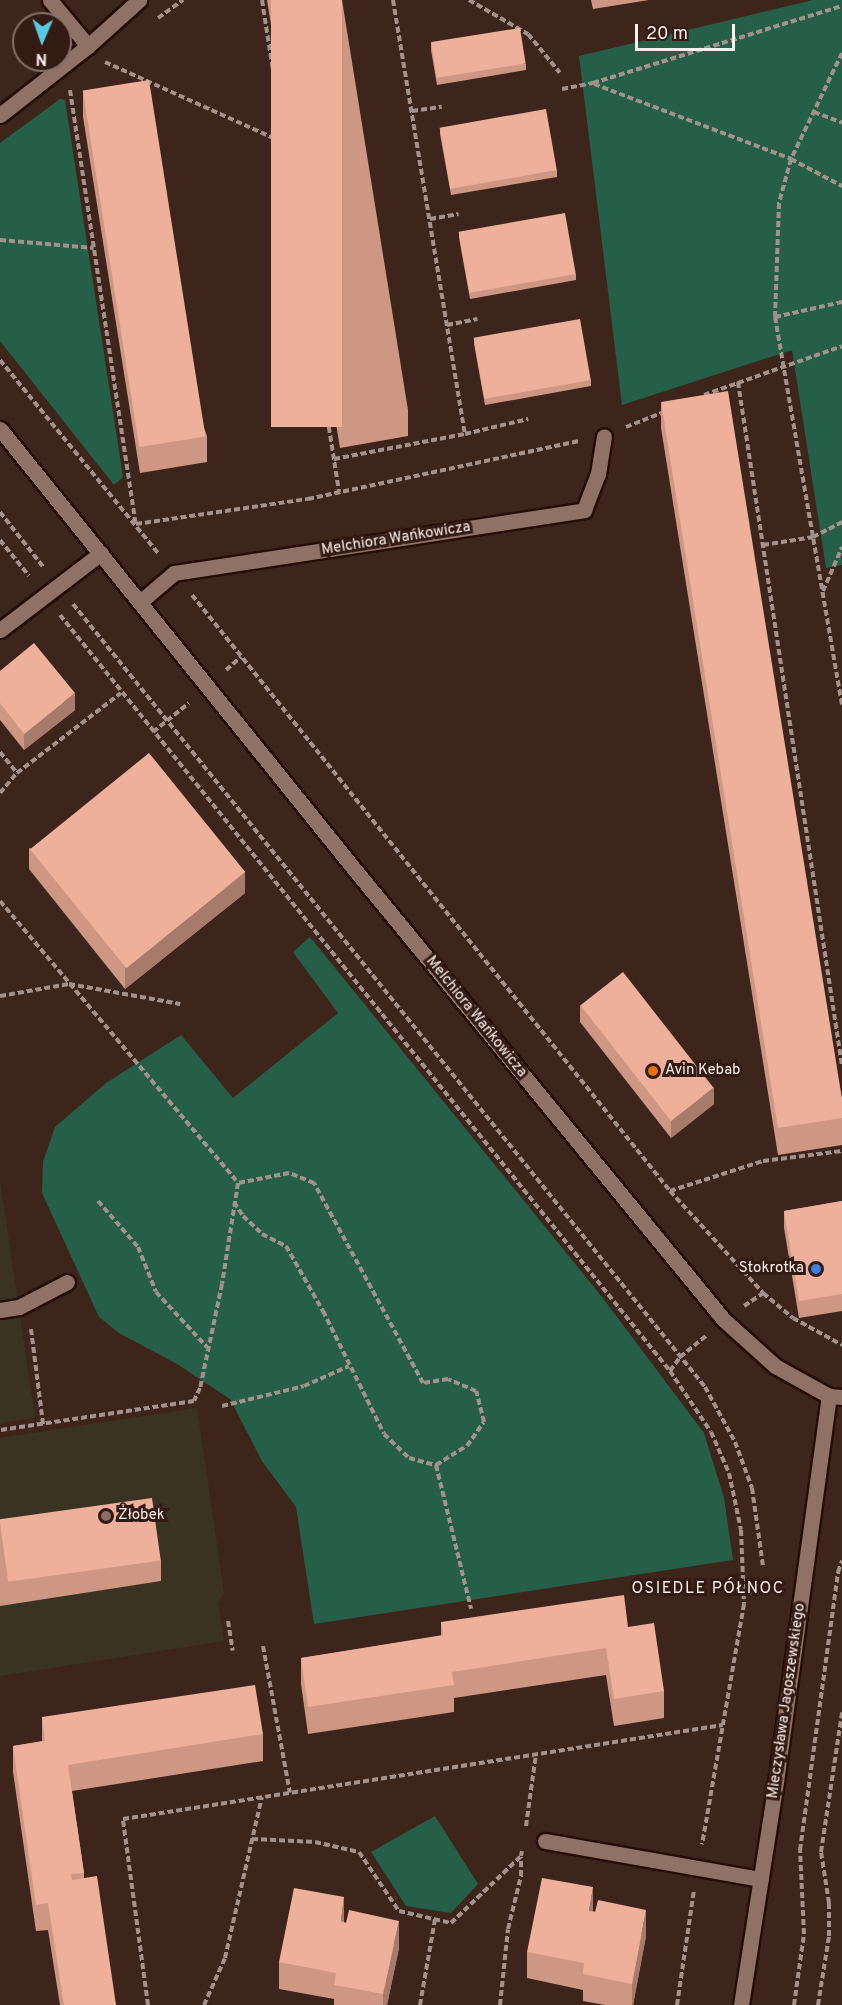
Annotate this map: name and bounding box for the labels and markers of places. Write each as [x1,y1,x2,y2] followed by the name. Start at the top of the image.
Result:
[665,1062,740,1080] place label: Avin Kebab
[646,1064,660,1078] marker: Avin Kebab
[739,1260,804,1278] place label: Stokrotka
[809,1262,823,1276] marker: Stokrotka
[118,1507,165,1525] place label: Żłobek
[99,1509,113,1523] marker: Żłobek

